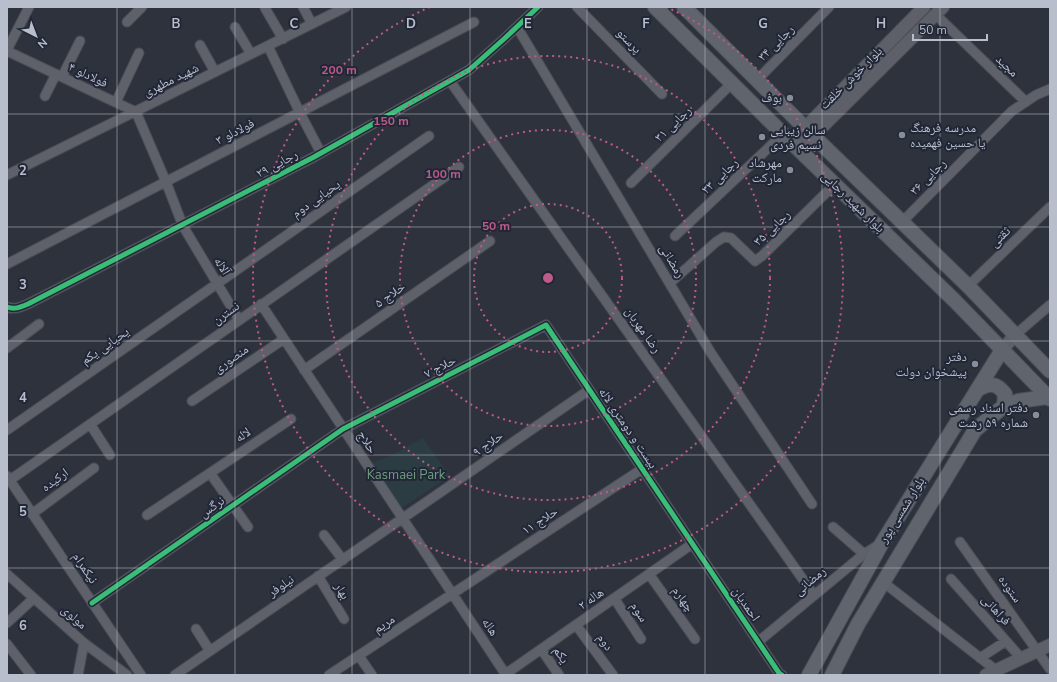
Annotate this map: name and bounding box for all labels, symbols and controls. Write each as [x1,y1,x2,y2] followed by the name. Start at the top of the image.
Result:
[172,15,181,33] text: B
[290,15,299,33] text: C
[406,15,416,33] text: D
[524,15,532,33] text: E
[642,15,650,33] text: F
[758,15,768,33] text: G
[876,15,886,33] text: H
[16,16,56,56] north arrow
[913,16,987,42] scale bar
[754,21,798,65] street label: رجایی ۳۴
[919,22,947,38] text: 50 m
[612,24,646,58] street label: پرستو
[34,35,50,51] text: N
[816,43,886,113] street label: بلوار خوش خلقت
[992,51,1022,81] street label: مجید
[65,58,111,92] street label: فولادلو ۴
[140,59,202,101] street label: شهید مطهری
[321,62,357,78] text: 200 m
[761,89,782,107] place label: بوف
[785,93,795,103] marker: بوف
[651,102,695,146] street label: رجایی ۳۱
[373,113,409,129] text: 150 m
[212,115,258,149] street label: فولادلو ۳
[910,119,986,152] place label: مدرسه فرهنگ یا حسین فهمیده
[770,121,826,154] place label: سالن زیبایی نسیم فردی
[897,130,907,140] marker: مدرسه فرهنگ یا حسین فهمیده
[757,132,767,142] marker: سالن زیبایی نسیم فردی
[253,145,301,183] street label: رجایی ۲۹
[698,154,742,198] street label: رجایی ۳۳
[749,154,782,187] place label: مهرشاد مارکت
[906,155,950,199] street label: رجایی ۳۶
[19,162,27,180] text: 2
[785,165,795,175] marker: مهرشاد مارکت
[425,166,461,182] text: 100 m
[817,167,889,237] street label: بلوار شهید رجایی
[288,176,344,222] street label: یحیایی دوم
[750,206,794,250] street label: رجایی ۳۵
[482,218,510,234] text: 50 m
[985,222,1015,252] street label: ثقتی
[655,241,689,281] street label: رمضانی
[210,253,235,279] street label: آلاله
[541,271,555,285] centre of rings
[19,276,27,294] text: 3
[371,278,409,312] street label: حلاج ۵
[209,297,243,329] street label: نسترن
[621,303,665,357] street label: رضا مهربان
[77,323,133,369] street label: یحیایی یکم
[210,340,252,378] street label: منصوری
[896,348,967,381] place label: دفتر پیشخوان دولت
[421,351,459,383] street label: حلاج ۷
[970,359,980,369] marker: دفتر پیشخوان دولت
[594,384,662,472] street label: بیست و دومتری لاله
[19,389,27,407] text: 4
[949,399,1028,432] place label: دفتر اسناد رسمی شماره ۵۹ رشت
[1031,410,1041,420] marker: دفتر اسناد رسمی شماره ۵۹ رشت
[232,423,255,447] street label: لاله
[353,427,381,457] street label: حلاج
[469,427,507,461] street label: حلاج ۹
[38,464,72,496] street label: ارکیده
[367,466,446,484] park label: Kasmaei Park
[874,474,929,547] street label: بلوار شمسی پور
[196,492,228,522] street label: نرگس
[19,503,27,521] text: 5
[519,503,561,539] street label: حلاج ۱۱
[68,549,102,587] street label: نیکمرام
[790,562,830,600] street label: رمضانی
[263,571,298,602] street label: نیلوفر
[994,572,1026,606] street label: ستوده
[329,578,354,603] street label: بهار
[668,582,698,616] street label: چهارم
[728,583,764,625] street label: احمدیان
[574,584,608,614] street label: هاله ۲
[977,591,1015,629] street label: فراهانی
[626,598,652,626] street label: سوم
[57,601,91,633] street label: مولوی
[370,610,398,638] street label: مریم
[477,614,503,640] street label: هاله
[19,617,27,635] text: 6
[592,629,618,655] street label: دوم
[549,643,573,667] street label: یکم

